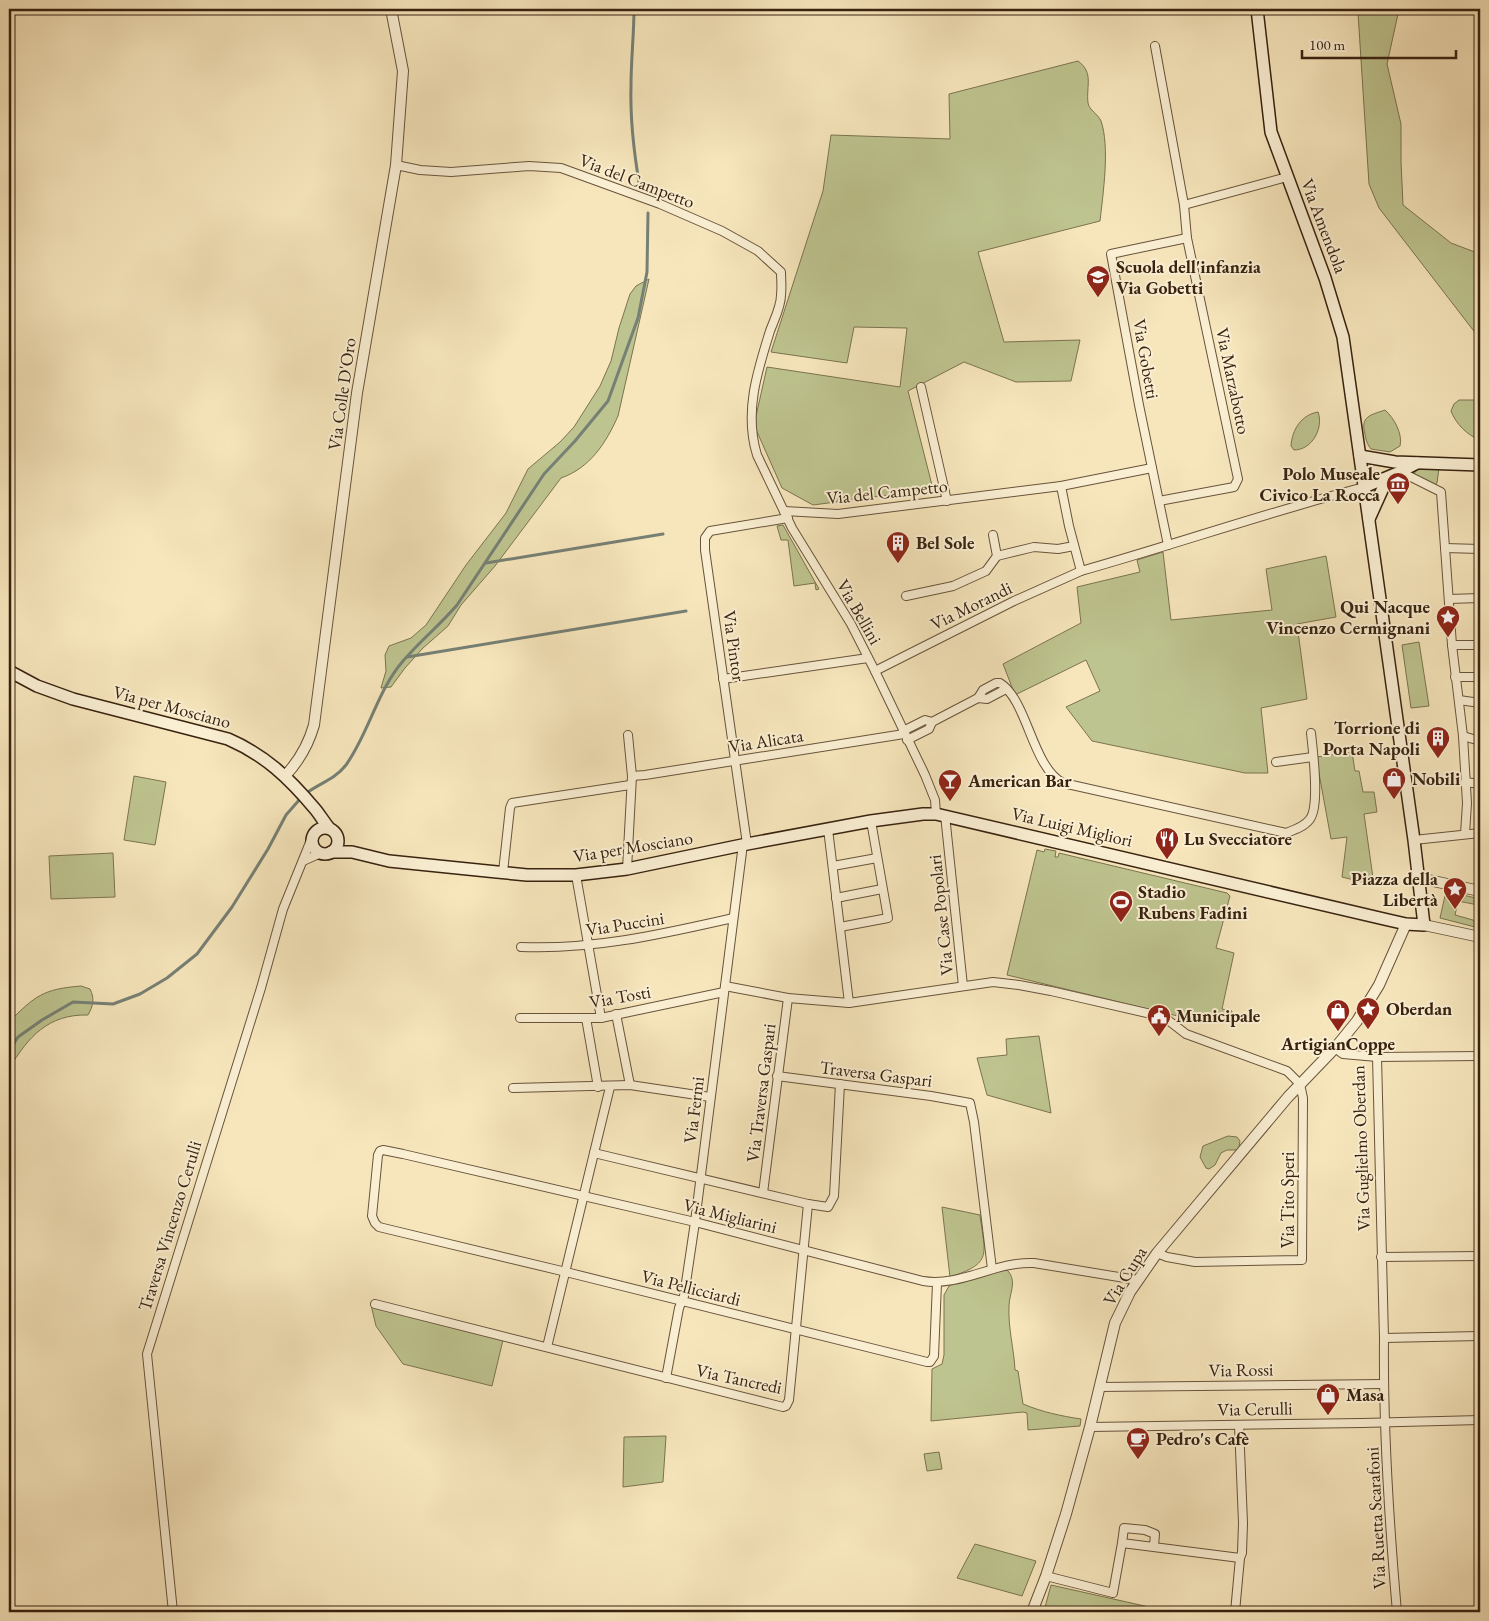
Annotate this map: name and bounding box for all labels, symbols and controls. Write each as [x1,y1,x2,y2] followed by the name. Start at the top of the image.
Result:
[1302,28,1455,60] scale bar
[1309,35,1346,54] text: 100 m
[576,148,698,213] street label: Via del Campetto
[1296,175,1353,277] street label: Via Amendola
[1116,255,1261,299] place label: Scuola dell'infanzia Via Gobetti
[1085,264,1111,298] school or university icon: Scuola dell'infanzia Via Gobetti
[1128,317,1165,401] street label: Via Gobetti
[1211,326,1256,436] street label: Via Marzabotto
[322,336,361,452] street label: Via Colle D'Oro
[1259,462,1380,506] place label: Polo Museale Civico La Rocca
[1385,471,1411,505] museum icon: Polo Museale Civico La Rocca
[825,474,949,509] street label: Via del Campetto
[885,530,911,564] building icon: Bel Sole
[916,531,975,554] place label: Bel Sole
[832,575,888,649] street label: Via Bellini
[926,576,1016,635] street label: Via Morandi
[1266,595,1431,639] place label: Qui Nacque Vincenzo Cermignani
[1435,604,1461,638] place icon: Qui Nacque Vincenzo Cermignani
[718,609,751,683] street label: Via Pintor
[111,680,234,733] street label: Via per Mosciano
[1323,716,1421,760] place label: Torrione di Porta Napoli
[727,723,806,758] street label: Via Alicata
[1425,725,1451,759] building icon: Torrione di Porta Napoli
[1381,766,1407,800] shop icon: Nobili
[1412,767,1461,790] place label: Nobili
[937,768,963,802] bar icon: American Bar
[967,769,1072,792] place label: American Bar
[1009,801,1136,852] street label: Via Luigi Migliori
[571,826,694,867] street label: Via per Mosciano
[1154,826,1180,860] restaurant icon: Lu Svecciatore
[1184,827,1292,850] place label: Lu Svecciatore
[923,853,958,977] street label: Via Case Popolari
[1351,867,1438,911] place label: Piazza della Libertà
[1442,876,1468,910] place icon: Piazza della Libertà
[1138,880,1248,924] place label: Stadio Rubens Fadini
[1108,889,1134,923] sports icon: Stadio Rubens Fadini
[584,906,666,941] street label: Via Puccini
[587,980,653,1013] street label: Via Tosti
[1355,996,1381,1030] place icon: Oberdan
[1386,997,1452,1020] place label: Oberdan
[1325,998,1351,1032] shop icon: ArtigianCoppe
[1146,1003,1172,1037] public building icon: Municipale
[1176,1004,1261,1027] place label: Municipale
[741,1022,781,1164] street label: Via Traversa Gaspari
[1280,1032,1395,1055] place label: ArtigianCoppe
[819,1055,934,1092] street label: Traversa Gaspari
[1346,1064,1375,1231] street label: Via Guglielmo Oberdan
[678,1075,709,1145] street label: Via Fermi
[133,1137,207,1314] street label: Traversa Vincenzo Cerulli
[1276,1151,1299,1248] street label: Via Tito Speri
[681,1193,780,1238] street label: Via Migliarini
[1098,1241,1152,1310] street label: Via Cupa
[639,1264,744,1311] street label: Via Pellicciardi
[1208,1357,1274,1382] street label: Via Rossi
[694,1358,785,1399] street label: Via Tancredi
[1315,1382,1341,1416] shop icon: Masa
[1346,1383,1385,1406] place label: Masa
[1217,1396,1293,1421] street label: Via Cerulli
[1125,1426,1151,1460] cafe icon: Pedro's Cafè
[1156,1427,1250,1450] place label: Pedro's Cafè
[1360,1446,1391,1590] street label: Via Ruetta Scarafoni

